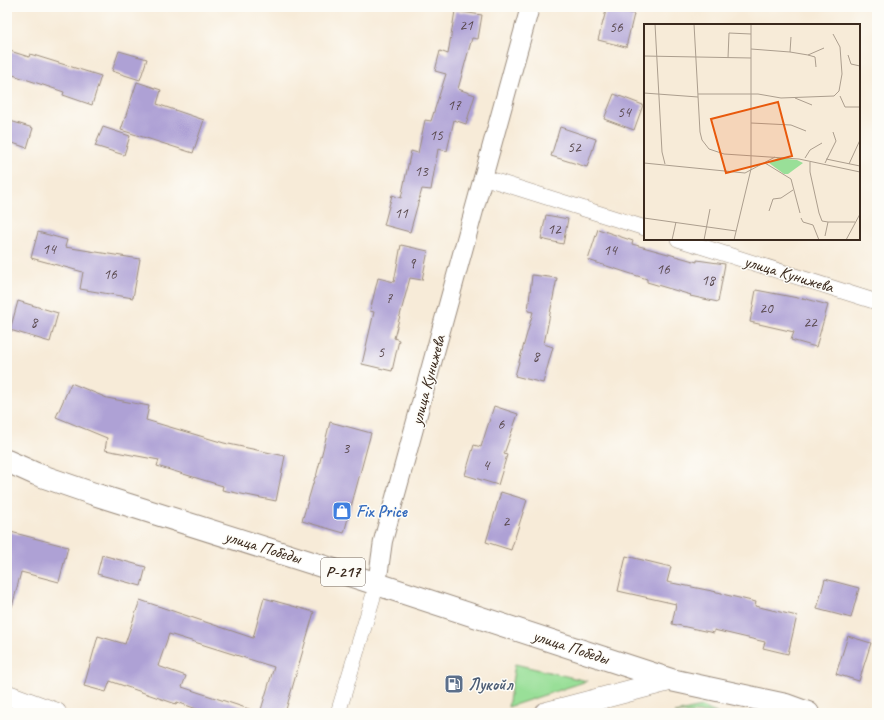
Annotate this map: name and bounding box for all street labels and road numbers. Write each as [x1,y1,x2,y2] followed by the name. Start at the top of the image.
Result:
[741,250,838,298] street label: улица Кунижева
[406,331,450,428] street label: улица Кунижева
[221,525,306,569] street label: улица Победы
[321,558,365,586] road number: Р-217
[529,625,613,670] street label: улица Победы

